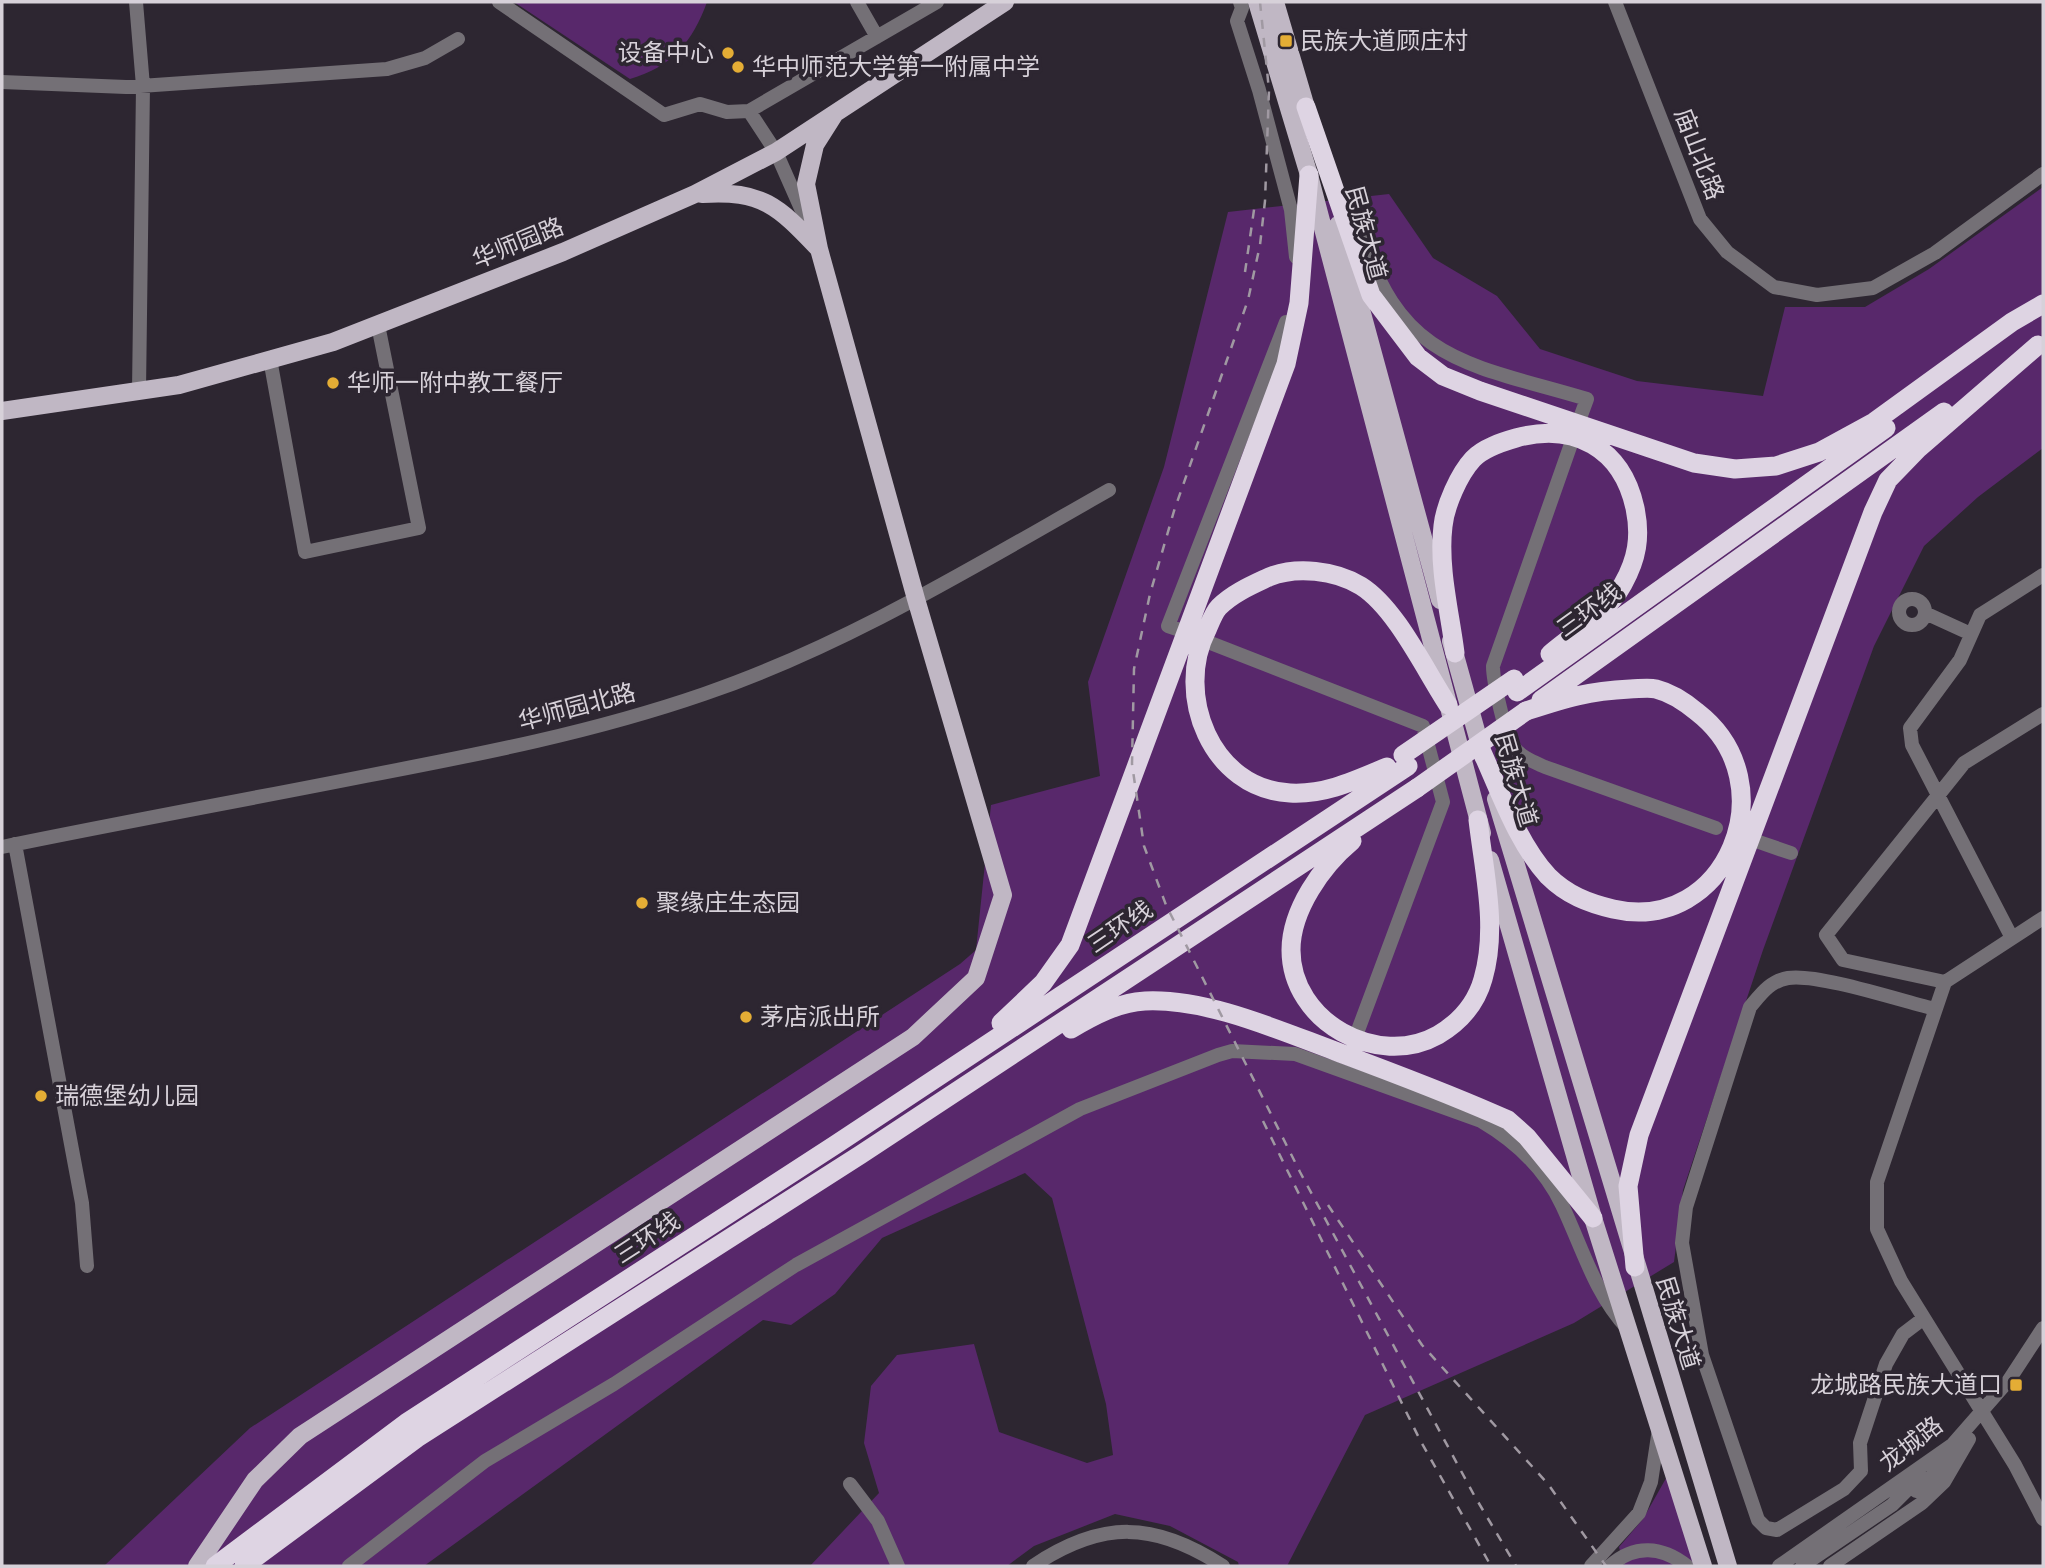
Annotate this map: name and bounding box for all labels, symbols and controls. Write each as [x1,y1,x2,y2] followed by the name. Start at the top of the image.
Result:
[1300,27,1468,54] place label: 民族大道顾庄村
[1278,33,1294,49] marker: 民族大道顾庄村
[618,39,714,66] place label: 设备中心
[720,45,736,61] marker: 设备中心
[752,53,1040,80] place label: 华中师范大学第一附属中学
[730,59,746,75] marker: 华中师范大学第一附属中学
[1670,104,1729,203] street label: 庙山北路
[1341,183,1392,283] street label: 民族大道
[468,212,567,273] street label: 华师园路
[347,369,563,396] place label: 华师一附中教工餐厅
[325,375,341,391] marker: 华师一附中教工餐厅
[1552,578,1626,642] street label: 三环线
[515,678,638,735] street label: 华师园北路
[1490,730,1543,830] street label: 民族大道
[656,889,800,916] place label: 聚缘庄生态园
[634,895,650,911] marker: 聚缘庄生态园
[1082,895,1157,958] street label: 三环线
[760,1003,880,1030] place label: 茅店派出所
[738,1009,754,1025] marker: 茅店派出所
[55,1082,199,1109] place label: 瑞德堡幼儿园
[33,1088,49,1104] marker: 瑞德堡幼儿园
[609,1207,684,1269] street label: 三环线
[1652,1273,1705,1373] street label: 民族大道
[1810,1371,2002,1398] place label: 龙城路民族大道口
[2008,1377,2024,1393] marker: 龙城路民族大道口
[1874,1411,1947,1476] street label: 龙城路

